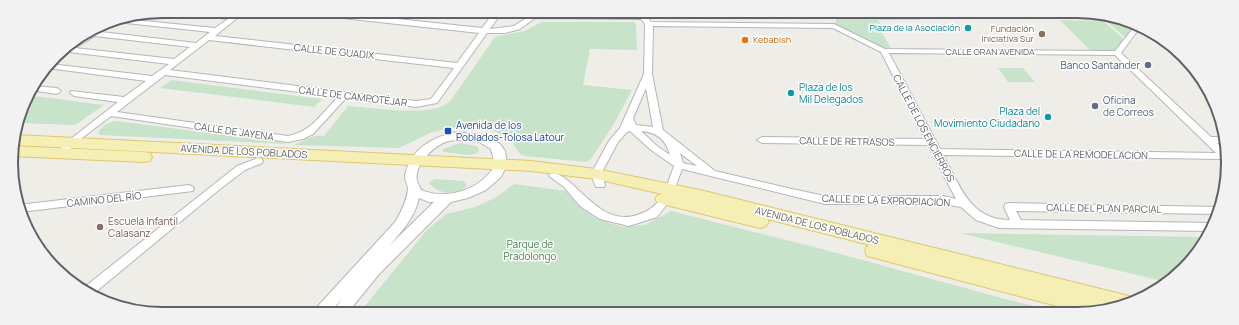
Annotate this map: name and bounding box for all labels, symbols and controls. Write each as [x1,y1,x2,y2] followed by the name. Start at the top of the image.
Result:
[870,21,960,34] place label: Plaza de la Asociación
[982,22,1035,45] place label: Fundación Iniciativa Sur
[963,23,973,33] marker: Plaza de la Asociación
[1037,29,1047,39] marker: Fundación Iniciativa Sur
[753,33,791,46] place label: Kebabish
[740,35,750,45] marker: Kebabish
[293,40,375,62] street label: CALLE DE GUADIX
[945,45,1035,58] street label: CALLE GRAN AVENIDA
[1061,58,1140,72] place label: Banco Santander
[1143,60,1153,70] marker: Banco Santander
[890,72,958,184] street label: CALLE DE LOS ENCIERROS
[799,80,863,106] place label: Plaza de los Mil Delegados
[298,82,408,110] street label: CALLE DE CAMPOTÉJAR
[786,88,796,98] marker: Plaza de los Mil Delegados
[1103,93,1154,119] place label: Oficina de Correos
[1090,101,1100,111] marker: Oficina de Correos
[934,104,1040,130] place label: Plaza del Movimiento Ciudadano
[1043,112,1053,122] marker: Plaza del Movimiento Ciudadano
[193,118,275,144] street label: CALLE DE JAYENA
[456,118,565,144] place label: Avenida de los Poblados-Tolosa Latour
[443,126,453,136] marker: Avenida de los Poblados-Tolosa Latour
[799,133,895,149] street label: CALLE DE RETRASOS
[180,141,308,161] street label: AVENIDA DE LOS POBLADOS
[1014,146,1148,162] street label: CALLE DE LA REMODELACIÓN
[66,188,142,210] street label: CAMINO DEL RÍO
[822,191,951,209] street label: CALLE DE LA EXPROPIACIÓN
[1046,200,1162,216] street label: CALLE DEL PLAN PARCIAL
[754,203,880,247] street label: AVENIDA DE LOS POBLADOS
[108,214,178,240] place label: Escuela Infantil Calasanz
[95,222,105,232] marker: Escuela Infantil Calasanz
[504,237,557,263] park label: Parque de Pradolongo

